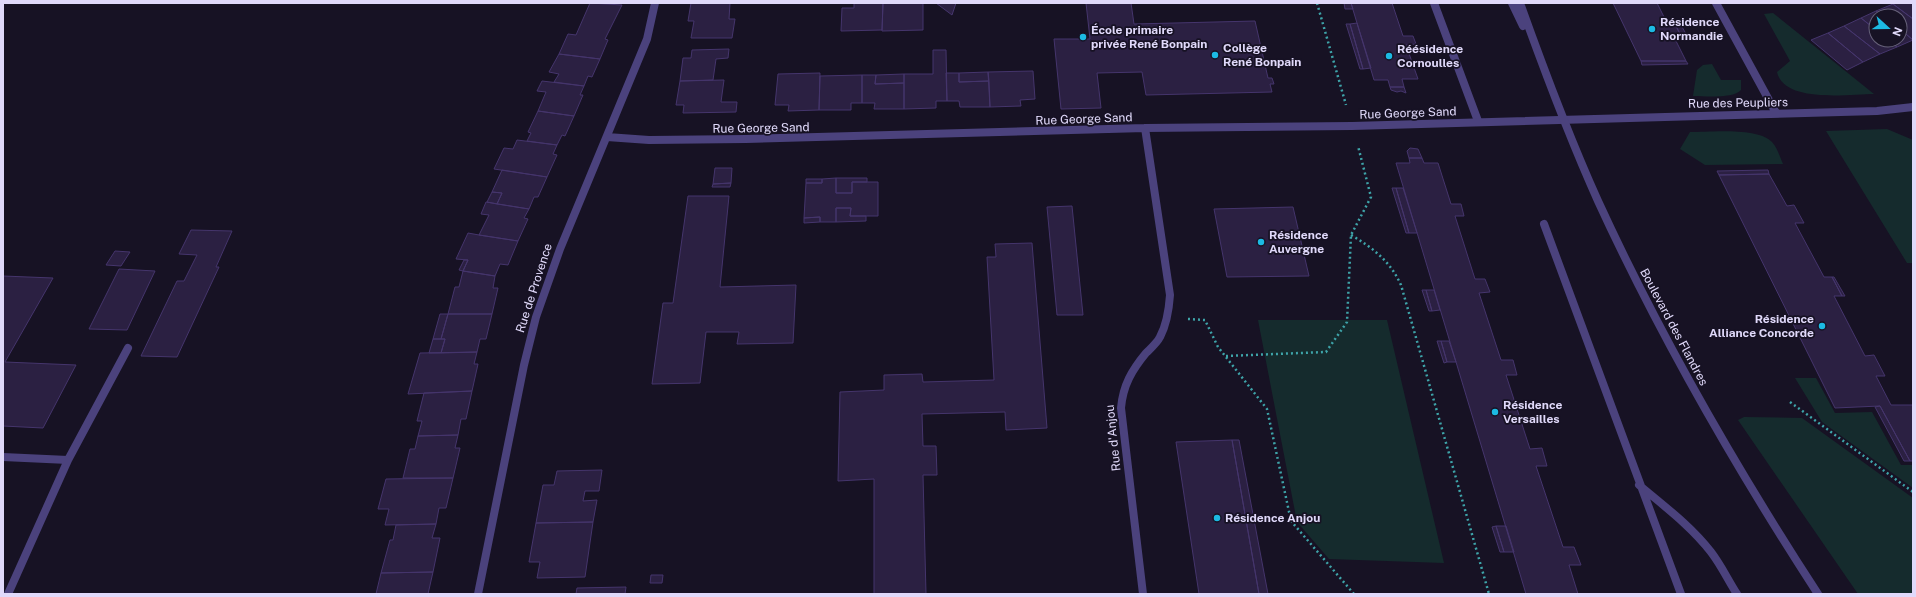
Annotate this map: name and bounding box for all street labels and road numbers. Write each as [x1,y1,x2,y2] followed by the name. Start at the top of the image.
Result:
[1688,95,1788,111] street label: Rue des Peupliers
[1359,104,1457,122] street label: Rue George Sand
[1035,110,1133,128] street label: Rue George Sand
[712,120,810,136] street label: Rue George Sand
[513,241,555,334] street label: Rue de Provence
[1637,266,1711,388] street label: Boulevard des Flandres
[1103,404,1123,472] street label: Rue d'Anjou

